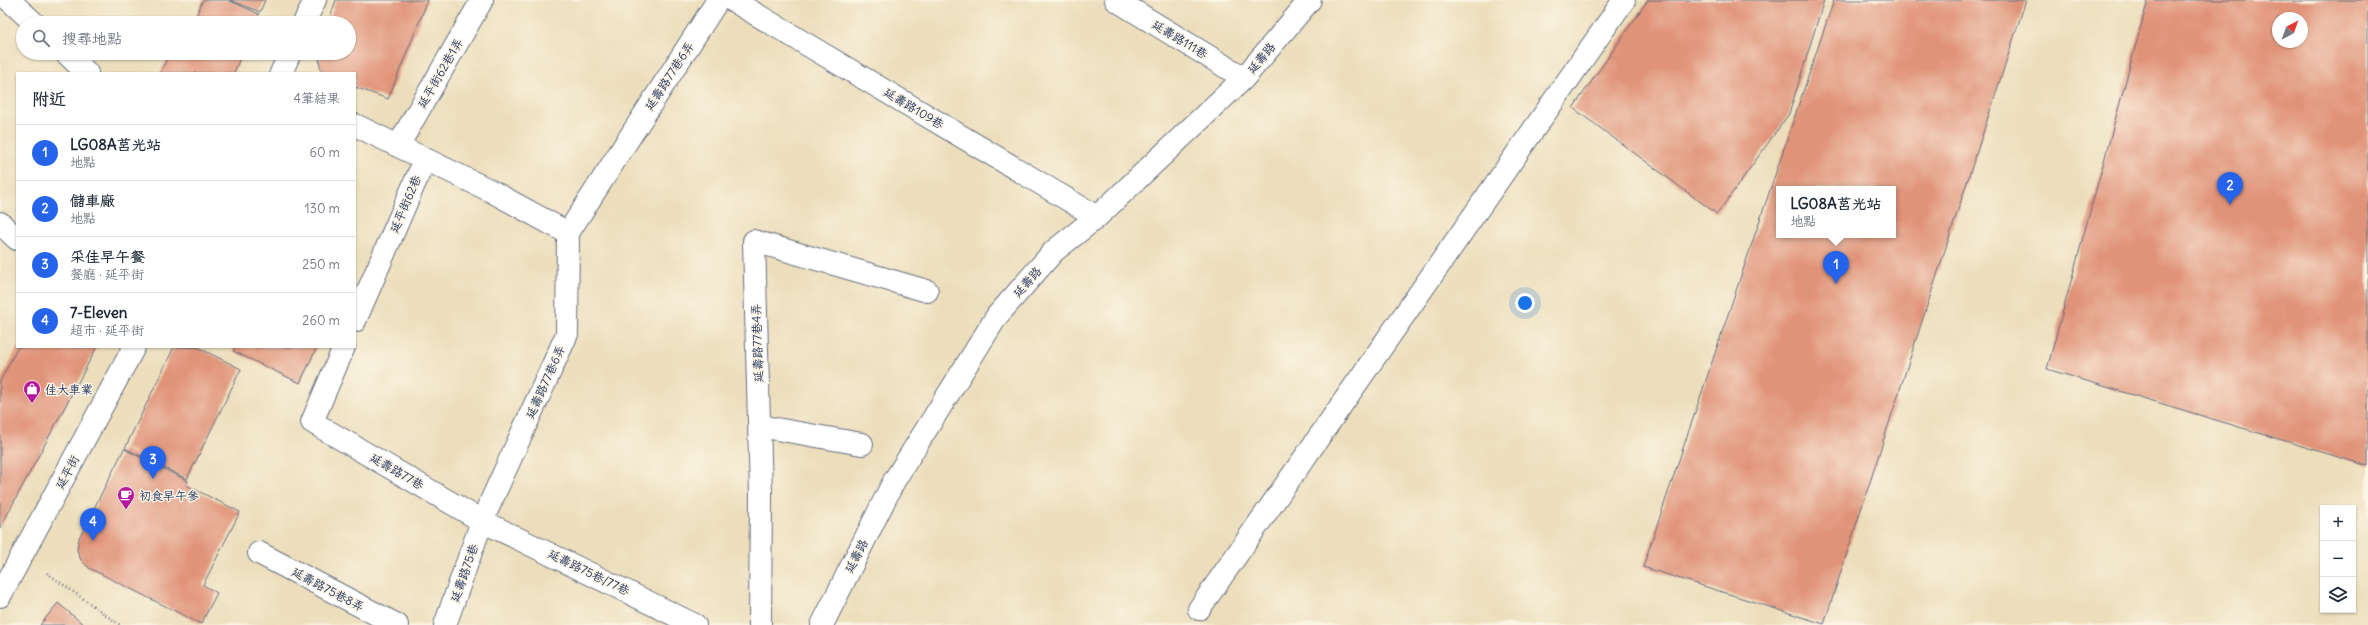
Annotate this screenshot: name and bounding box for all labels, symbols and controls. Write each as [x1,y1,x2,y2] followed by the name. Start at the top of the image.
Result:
[2272,12,2308,48] north arrow
[16,16,356,60] search box
[1149,17,1211,61] street label: 延壽路111巷
[30,27,52,49] icon: search
[62,29,122,48] text: 搜尋地點
[414,35,466,111] street label: 延平街62巷1弄
[641,39,697,113] street label: 延壽路77巷6弄
[1244,39,1278,77] street label: 延壽路
[881,84,947,132] street label: 延壽路109巷
[32,88,66,110] text: 附近
[293,90,340,107] text: 4筆結果
[70,135,162,154] text: LG08A莒光站
[42,144,48,161] text: 1
[309,144,340,161] text: 60 m
[70,154,96,171] text: 地點
[2217,172,2243,205] pin: 2
[386,173,424,235] street label: 延平街62巷
[1776,186,1896,238] popup
[70,191,115,210] text: 儲車廠
[1790,194,1882,213] text: LG08A莒光站
[41,200,49,217] text: 2
[304,200,340,217] text: 130 m
[70,210,96,227] text: 地點
[1790,213,1816,230] text: 地點
[70,247,145,266] text: 采佳早午餐
[1823,251,1849,284] pin: 1
[41,256,49,273] text: 3
[302,256,340,273] text: 250 m
[1010,263,1044,301] street label: 延壽路
[70,266,144,283] text: 餐廳 · 延平街
[1515,293,1535,313] your location
[70,303,128,322] text: 7-Eleven
[748,303,766,383] street label: 延壽路77巷4弄
[41,312,49,329] text: 4
[302,312,340,329] text: 260 m
[70,322,144,339] text: 超市 · 延平街
[522,343,568,421] street label: 延壽路77巷6弄
[22,379,42,404] shop icon: 佳大車業
[45,382,93,397] place label: 佳大車業
[140,446,166,479] pin: 3
[367,450,427,492] street label: 延壽路77巷
[52,453,82,491] street label: 延平街
[116,485,136,510] cafe icon: 初食早午參
[139,488,199,503] place label: 初食早午參
[2320,505,2356,613] map controls
[2320,505,2356,541] button: +
[80,508,106,541] pin: 4
[841,537,871,575] street label: 延壽路
[2320,541,2356,577] button: −
[447,542,481,604] street label: 延壽路75巷
[546,546,632,598] street label: 延壽路75巷/77巷
[289,564,367,614] street label: 延壽路75巷8弄
[2320,577,2356,613] button: layers

